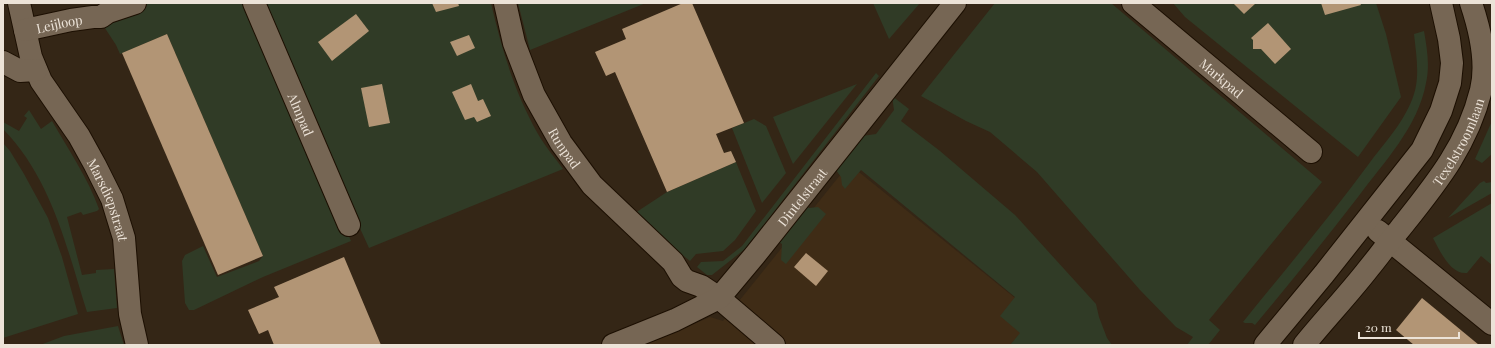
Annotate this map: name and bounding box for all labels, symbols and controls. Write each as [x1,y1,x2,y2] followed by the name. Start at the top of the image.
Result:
[34,10,83,36] street label: Leijloop
[1197,54,1248,101] street label: Markpad
[285,89,318,139] street label: Almpad
[1428,96,1487,189] street label: Texelstroomlaan
[546,124,585,172] street label: Runpad
[84,155,133,242] street label: Marsdiepstraat
[773,163,830,229] street label: Dintelstraat
[1359,314,1459,340] scale bar
[1365,319,1392,335] text: 20 m

